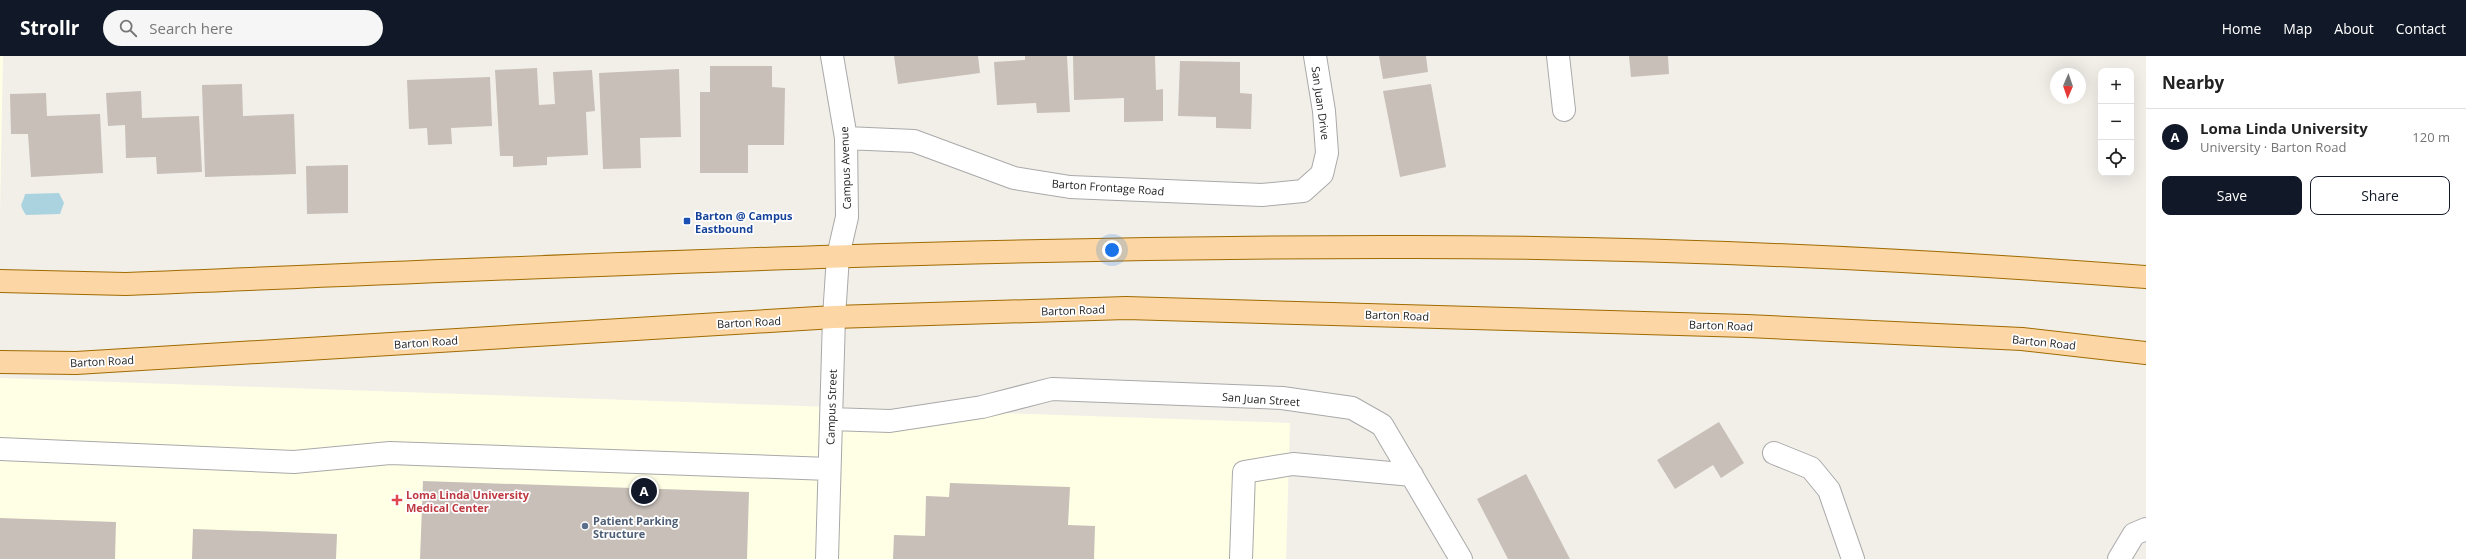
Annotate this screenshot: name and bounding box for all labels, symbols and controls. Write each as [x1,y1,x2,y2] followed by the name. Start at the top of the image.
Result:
[103,10,383,46] search box
[20,15,79,41] text: Strollr
[117,17,139,39] icon: search
[149,18,233,38] text: Search here
[2222,19,2261,38] text: Home
[2283,19,2312,38] text: Map
[2334,19,2374,38] text: About
[2396,19,2446,38] text: Contact
[1308,65,1334,141] street label: San Juan Drive
[2050,68,2086,104] north arrow
[2098,68,2134,176] map controls
[2098,68,2134,104] button: +
[2162,71,2224,94] text: Nearby
[2098,104,2134,140] button: −
[2200,118,2368,138] text: Loma Linda University
[836,126,854,210] street label: Campus Avenue
[2171,128,2179,146] text: A
[2412,128,2450,146] text: 120 m
[2200,138,2346,156] text: University · Barton Road
[2098,140,2134,176] button: locate
[1051,176,1165,198] street label: Barton Frontage Road
[2162,176,2302,215] button: Save
[2310,176,2450,215] button: Share
[695,208,793,236] place label: Barton @ Campus Eastbound
[682,216,692,226] marker: Barton @ Campus Eastbound
[1102,240,1122,260] your location
[1041,301,1105,319] street label: Barton Road
[1365,306,1429,324] street label: Barton Road
[717,313,781,331] street label: Barton Road
[1689,316,1753,334] street label: Barton Road
[2011,331,2077,353] street label: Barton Road
[394,332,458,352] street label: Barton Road
[70,352,134,370] street label: Barton Road
[822,369,840,445] street label: Campus Street
[1222,389,1300,409] street label: San Juan Street
[631,476,657,506] pin: A
[406,487,530,515] place label: Loma Linda University Medical Center
[391,494,403,506] marker: Loma Linda University Medical Center
[593,513,679,541] place label: Patient Parking Structure
[580,521,590,531] marker: Patient Parking Structure

